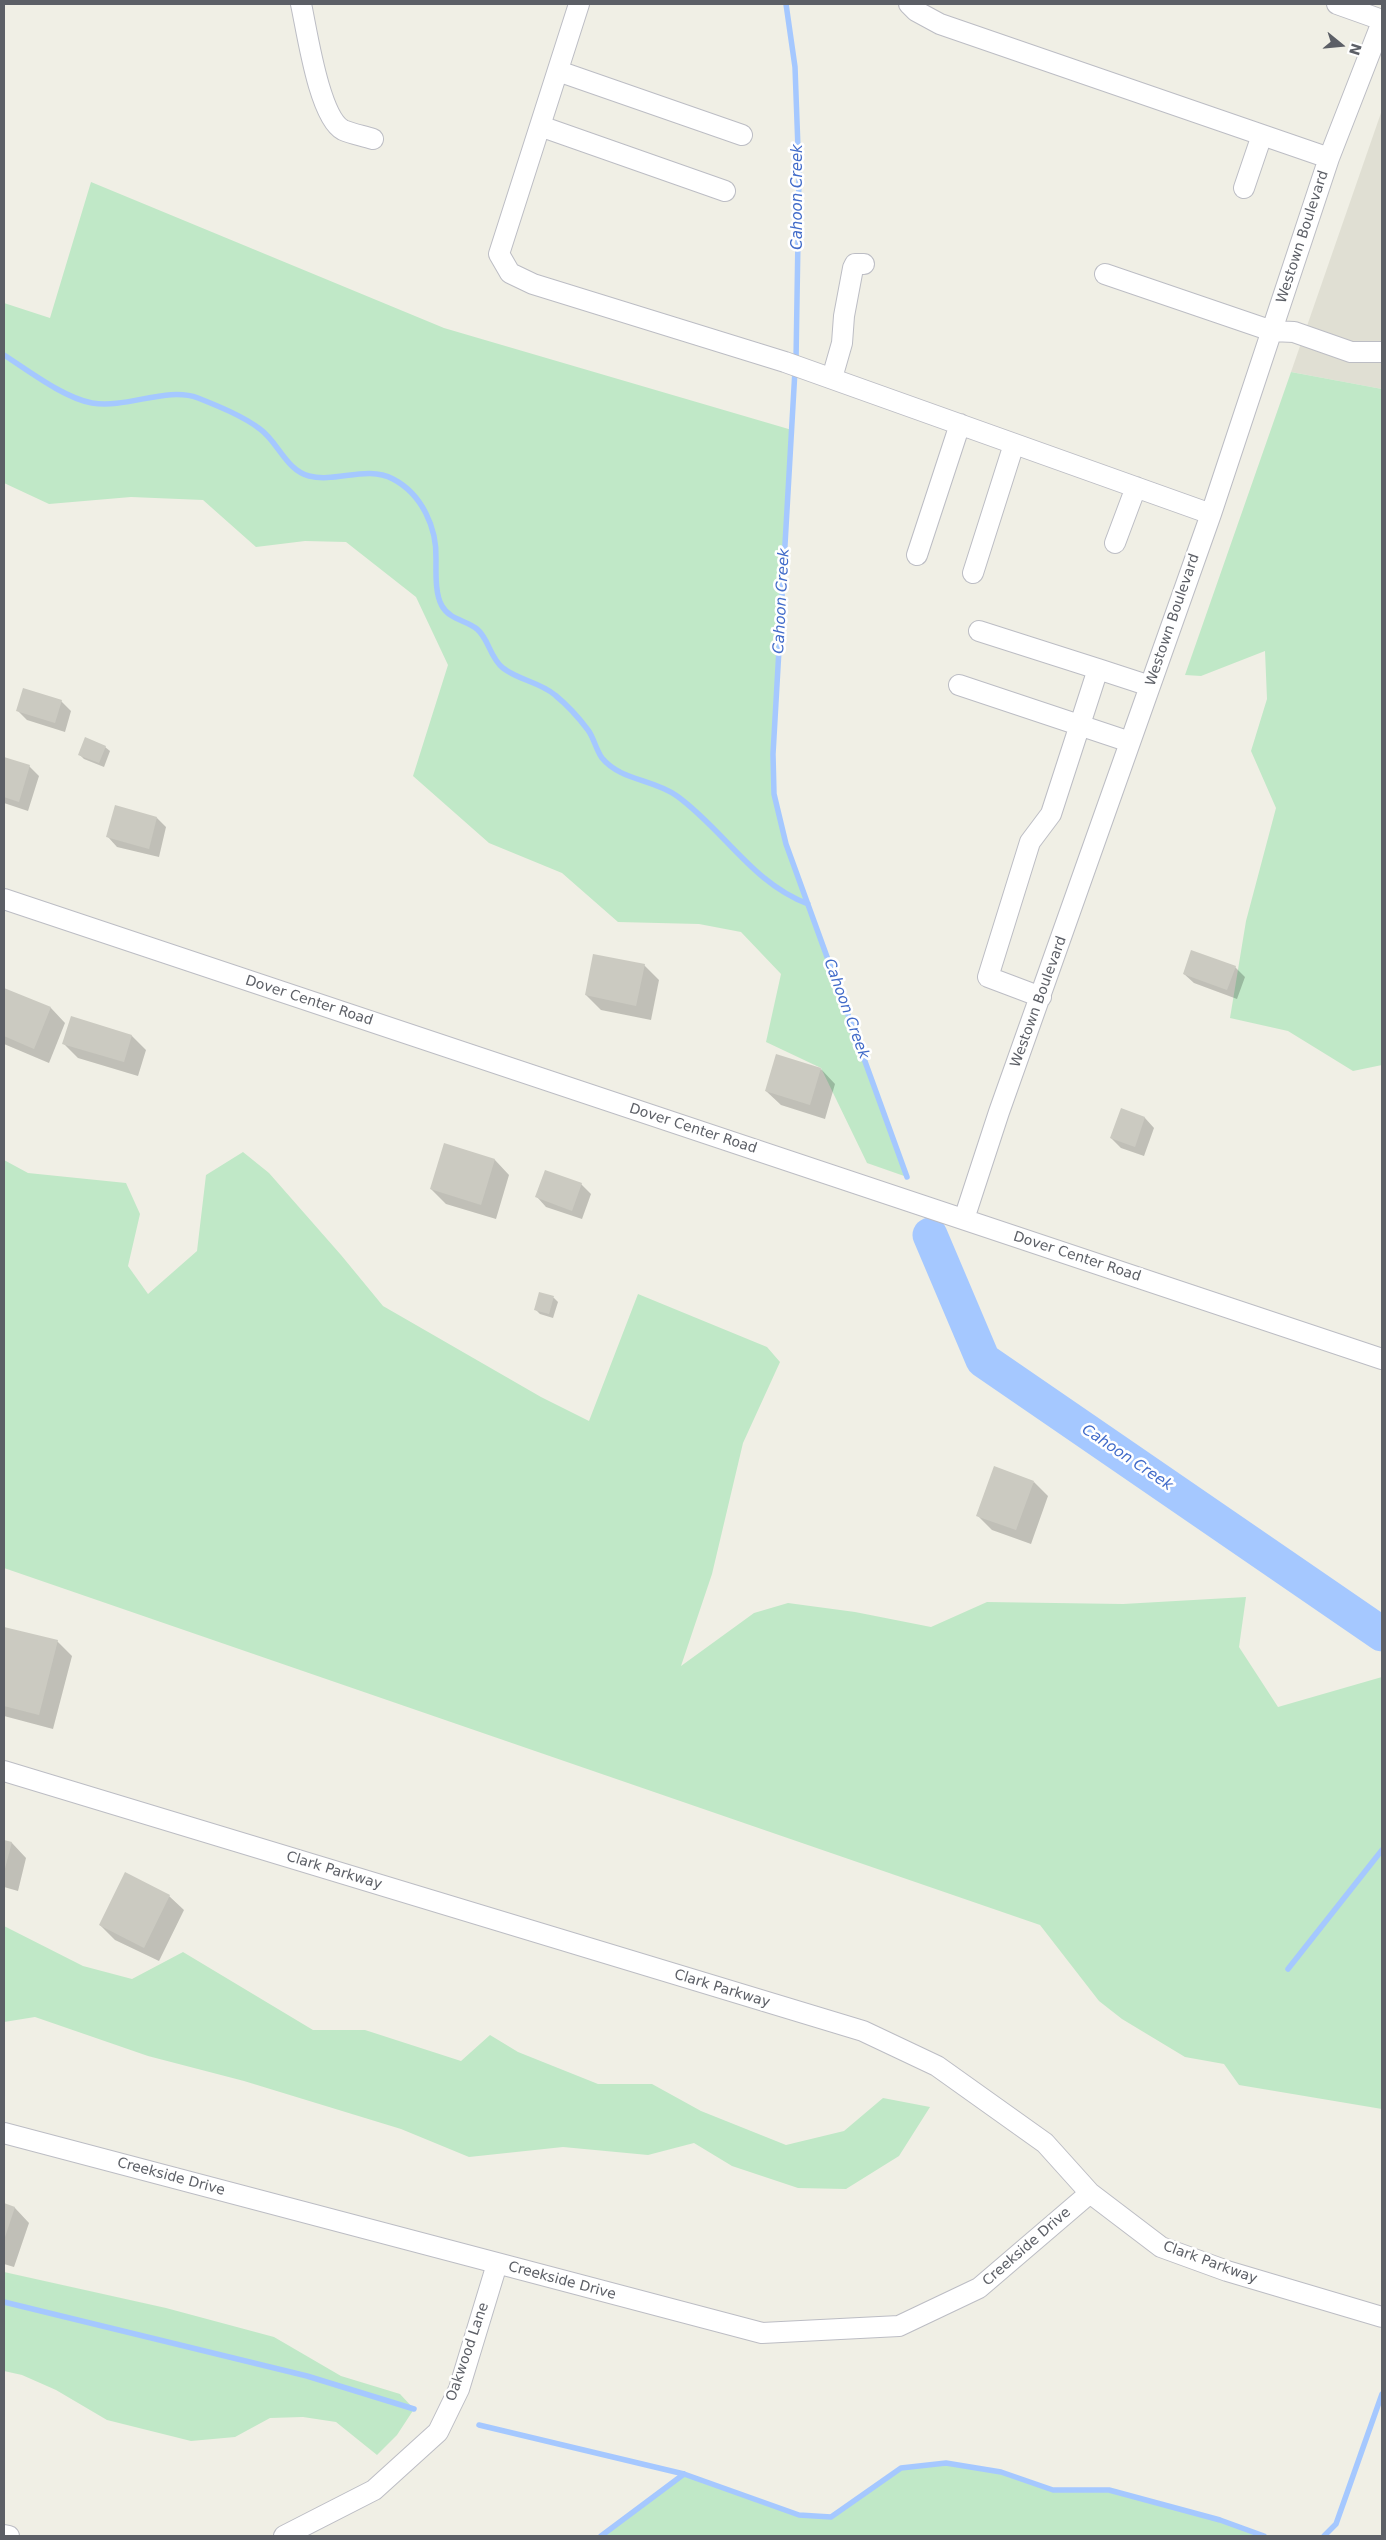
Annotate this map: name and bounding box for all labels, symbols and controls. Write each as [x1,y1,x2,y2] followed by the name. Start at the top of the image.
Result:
[1316,20,1366,70] north arrow
[1346,41,1365,57] text: N
[789,144,807,250] water label: Cahoon Creek
[1274,169,1332,305] street label: Westown Boulevard
[770,548,794,654] water label: Cahoon Creek
[1143,552,1203,688] street label: Westown Boulevard
[1007,934,1071,1070] street label: Westown Boulevard
[819,956,873,1062] water label: Cahoon Creek
[243,972,375,1030] street label: Dover Center Road
[627,1100,759,1158] street label: Dover Center Road
[1011,1228,1143,1286] street label: Dover Center Road
[1078,1421,1176,1495] water label: Cahoon Creek
[284,1848,384,1894] street label: Clark Parkway
[672,1966,772,2012] street label: Clark Parkway
[115,2155,227,2199] street label: Creekside Drive
[980,2204,1074,2290] street label: Creekside Drive
[1161,2238,1259,2288] street label: Clark Parkway
[506,2259,618,2303] street label: Creekside Drive
[443,2300,493,2404] street label: Oakwood Lane

